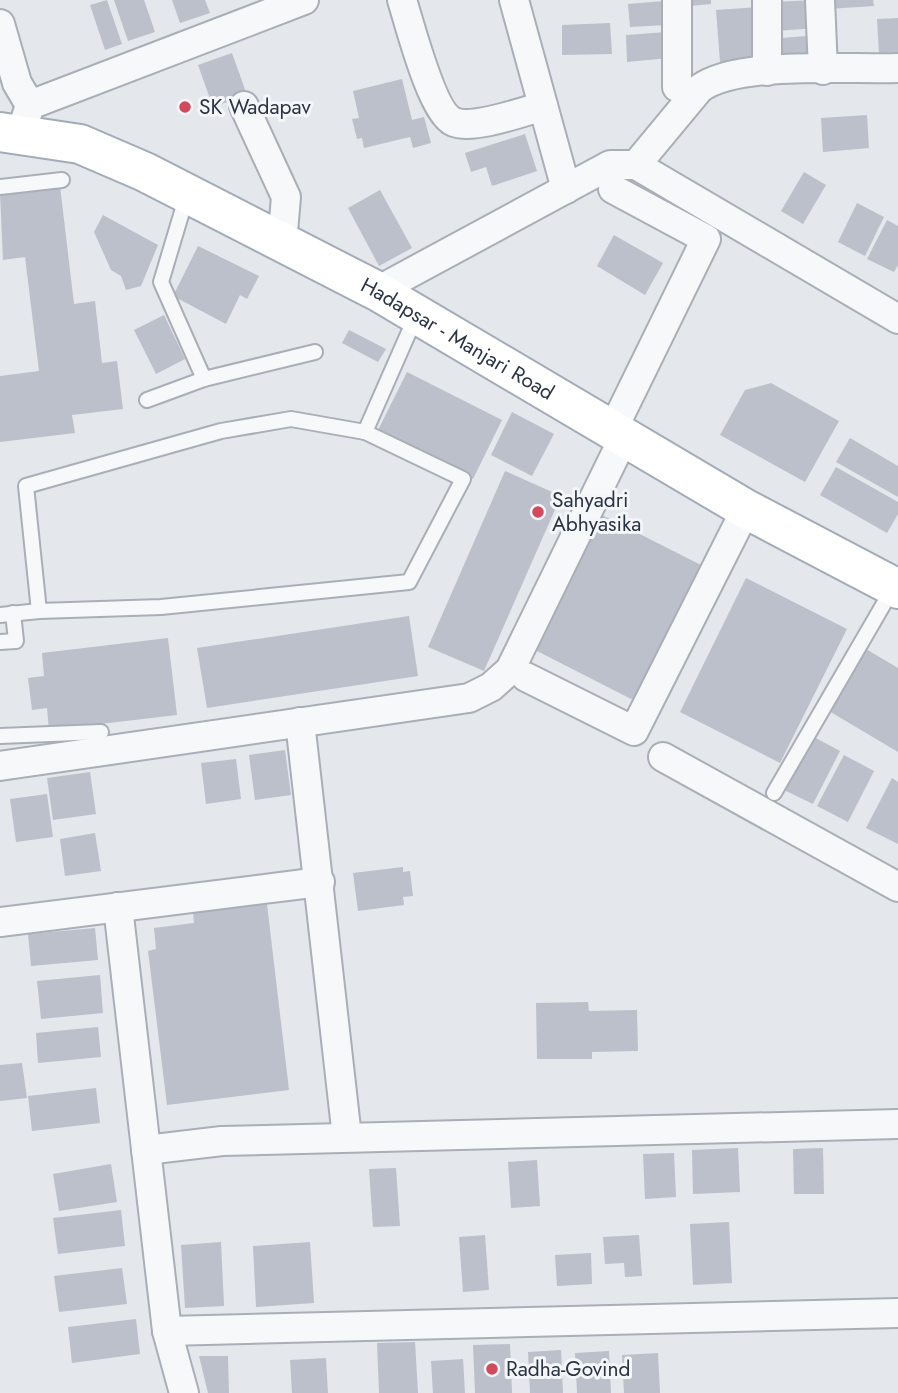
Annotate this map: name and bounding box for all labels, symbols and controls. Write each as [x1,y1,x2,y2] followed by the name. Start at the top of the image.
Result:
[199,92,312,122] place label: SK Wadapav
[177,99,193,115] marker: SK Wadapav
[356,270,560,407] street label: Hadapsar - Manjari Road
[552,485,641,539] place label: Sahyadri Abhyasika
[530,504,546,520] marker: Sahyadri Abhyasika
[506,1354,631,1384] place label: Radha-Govind
[484,1361,500,1377] marker: Radha-Govind

